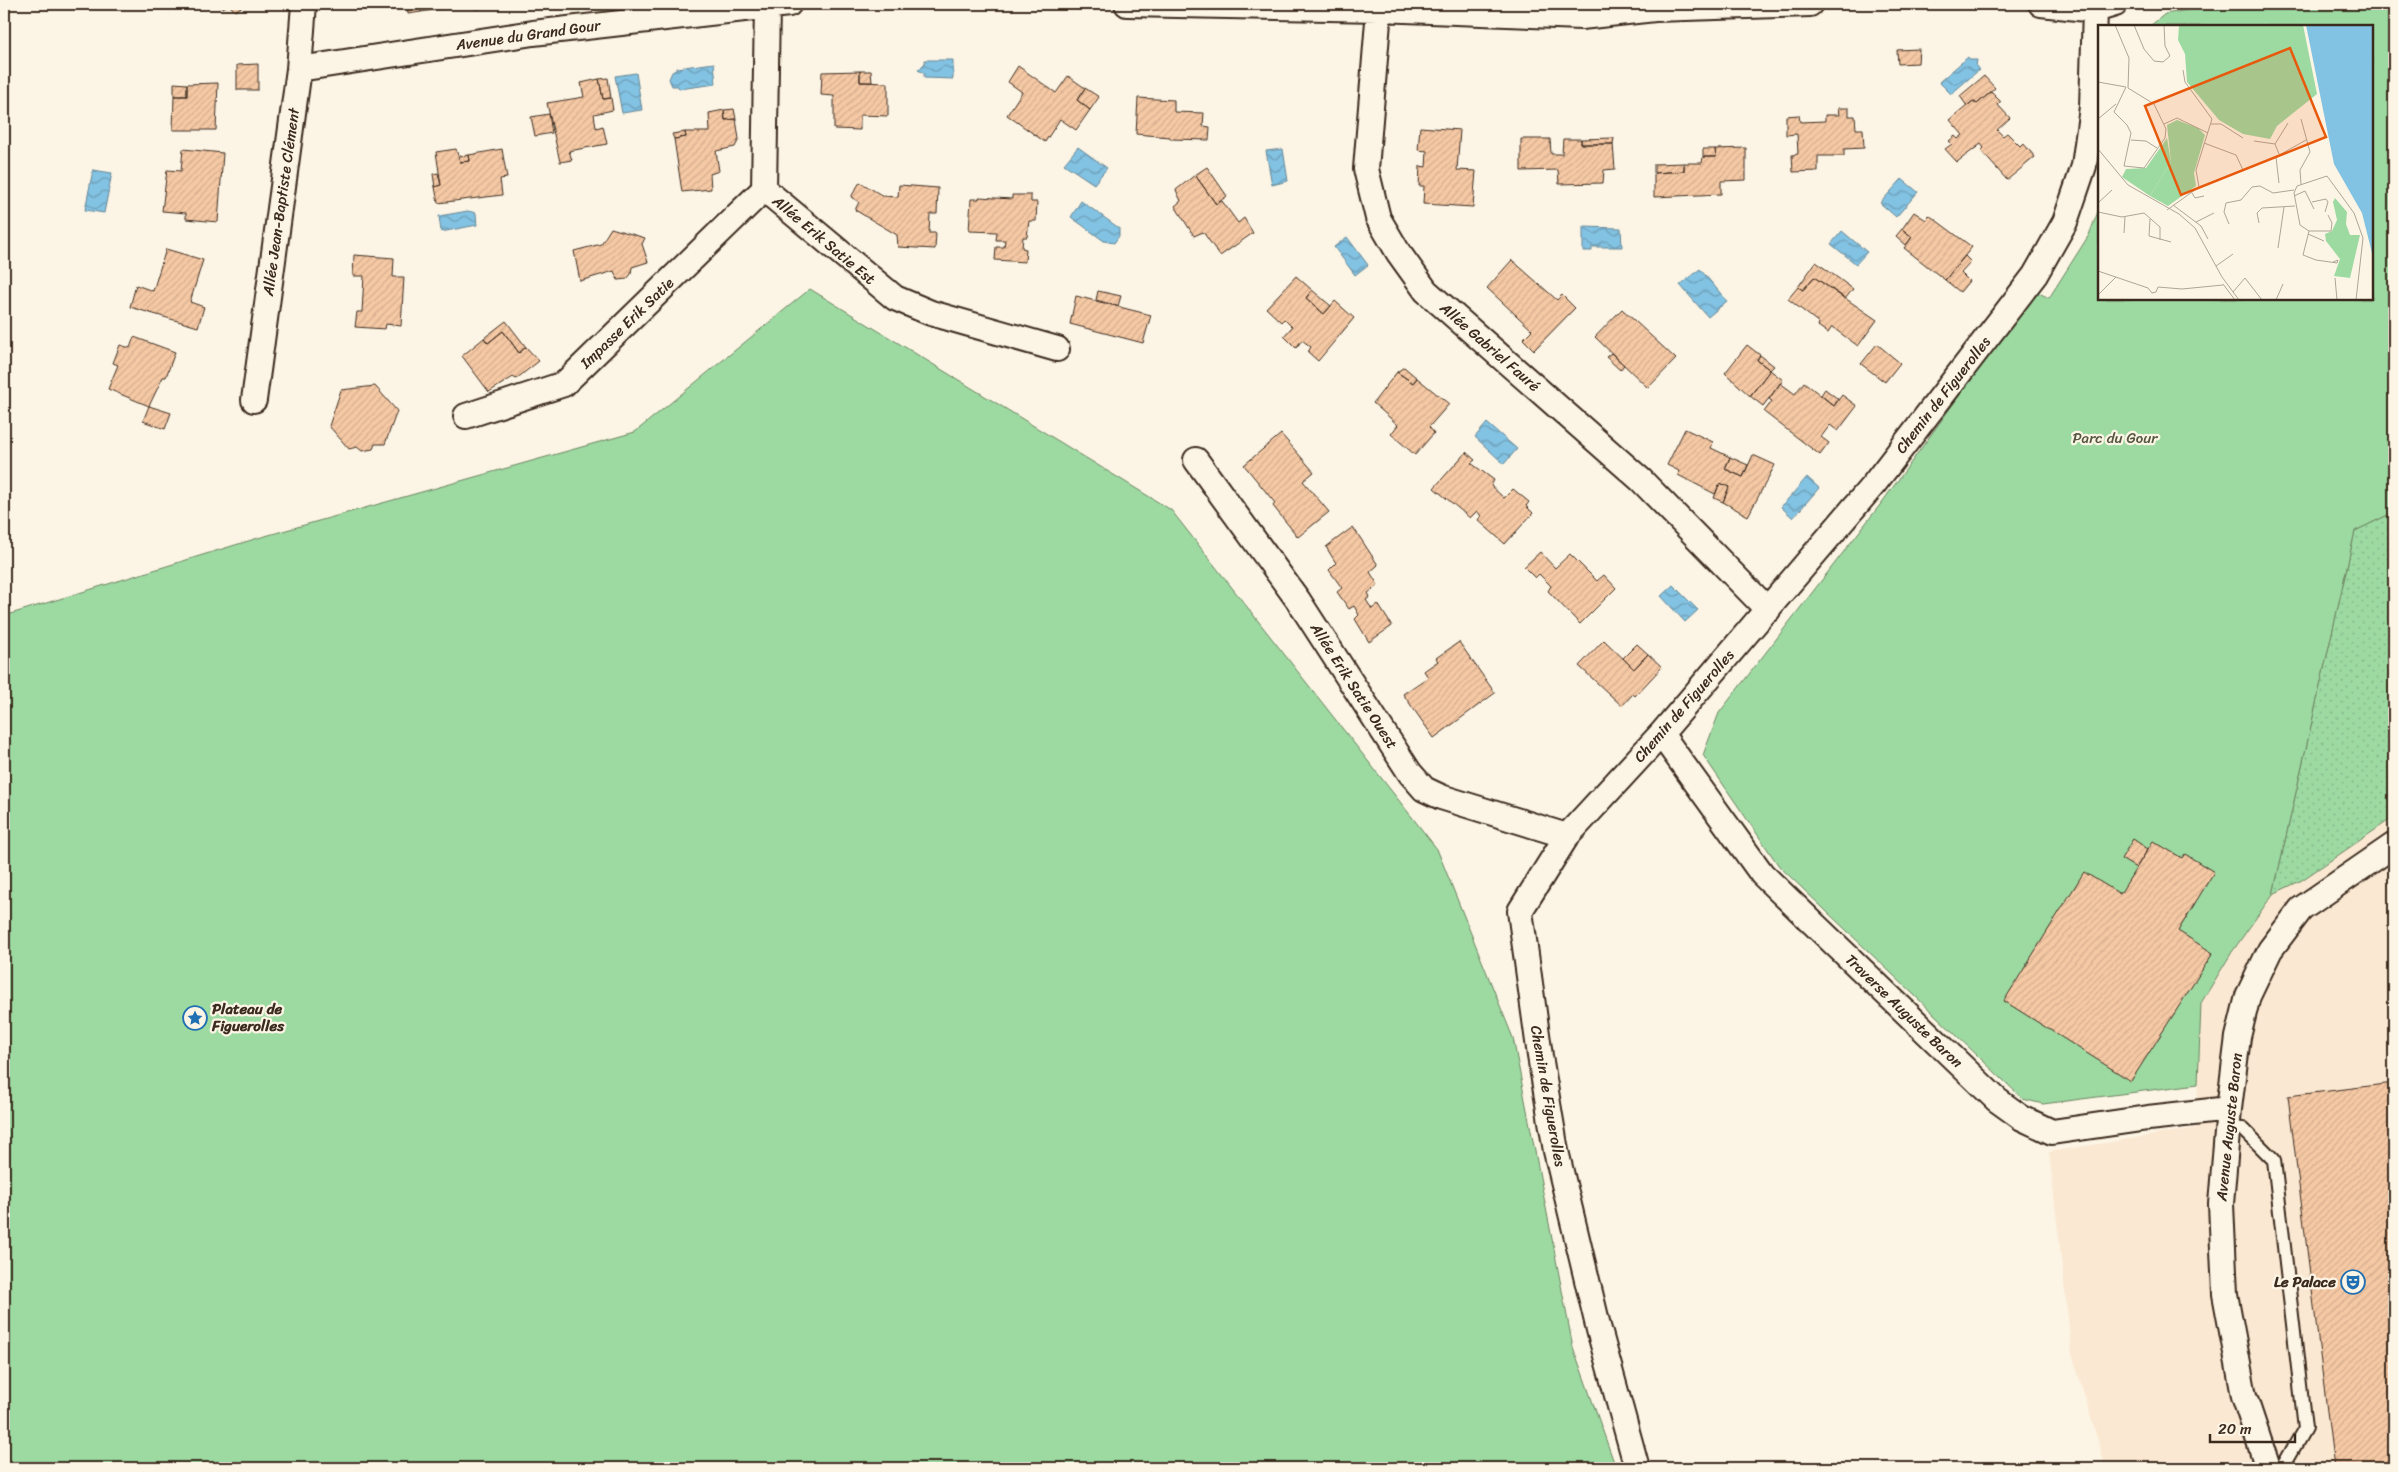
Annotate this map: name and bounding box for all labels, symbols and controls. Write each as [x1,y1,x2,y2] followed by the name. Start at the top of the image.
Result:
[453,12,603,58] street label: Avenue du Grand Gour
[2098,25,2373,300] inset map
[255,105,307,299] street label: Allée Jean-Baptiste Clément
[766,188,882,292] street label: Allée Erik Satie Est
[573,271,680,376] street label: Impasse Erik Satie
[1433,295,1546,398] street label: Allée Gabriel Fauré
[1889,330,1998,459] street label: Chemin de Figuerolles
[2073,425,2158,451] park label: Parc du Gour
[1303,617,1405,755] street label: Allée Erik Satie Ouest
[1627,643,1741,768] street label: Chemin de Figuerolles
[1839,948,1969,1074] street label: Traverse Auguste Baron
[211,996,285,1039] place label: Plateau de Figuerolles
[182,1005,208,1031] place icon: Plateau de Figuerolles
[1523,1023,1573,1170] street label: Chemin de Figuerolles
[2208,1052,2250,1203] street label: Avenue Auguste Baron
[2274,1269,2336,1295] place label: Le Palace
[2340,1269,2366,1295] theatre icon: Le Palace
[2210,1412,2296,1444] scale bar
[2218,1416,2252,1442] text: 20 m

